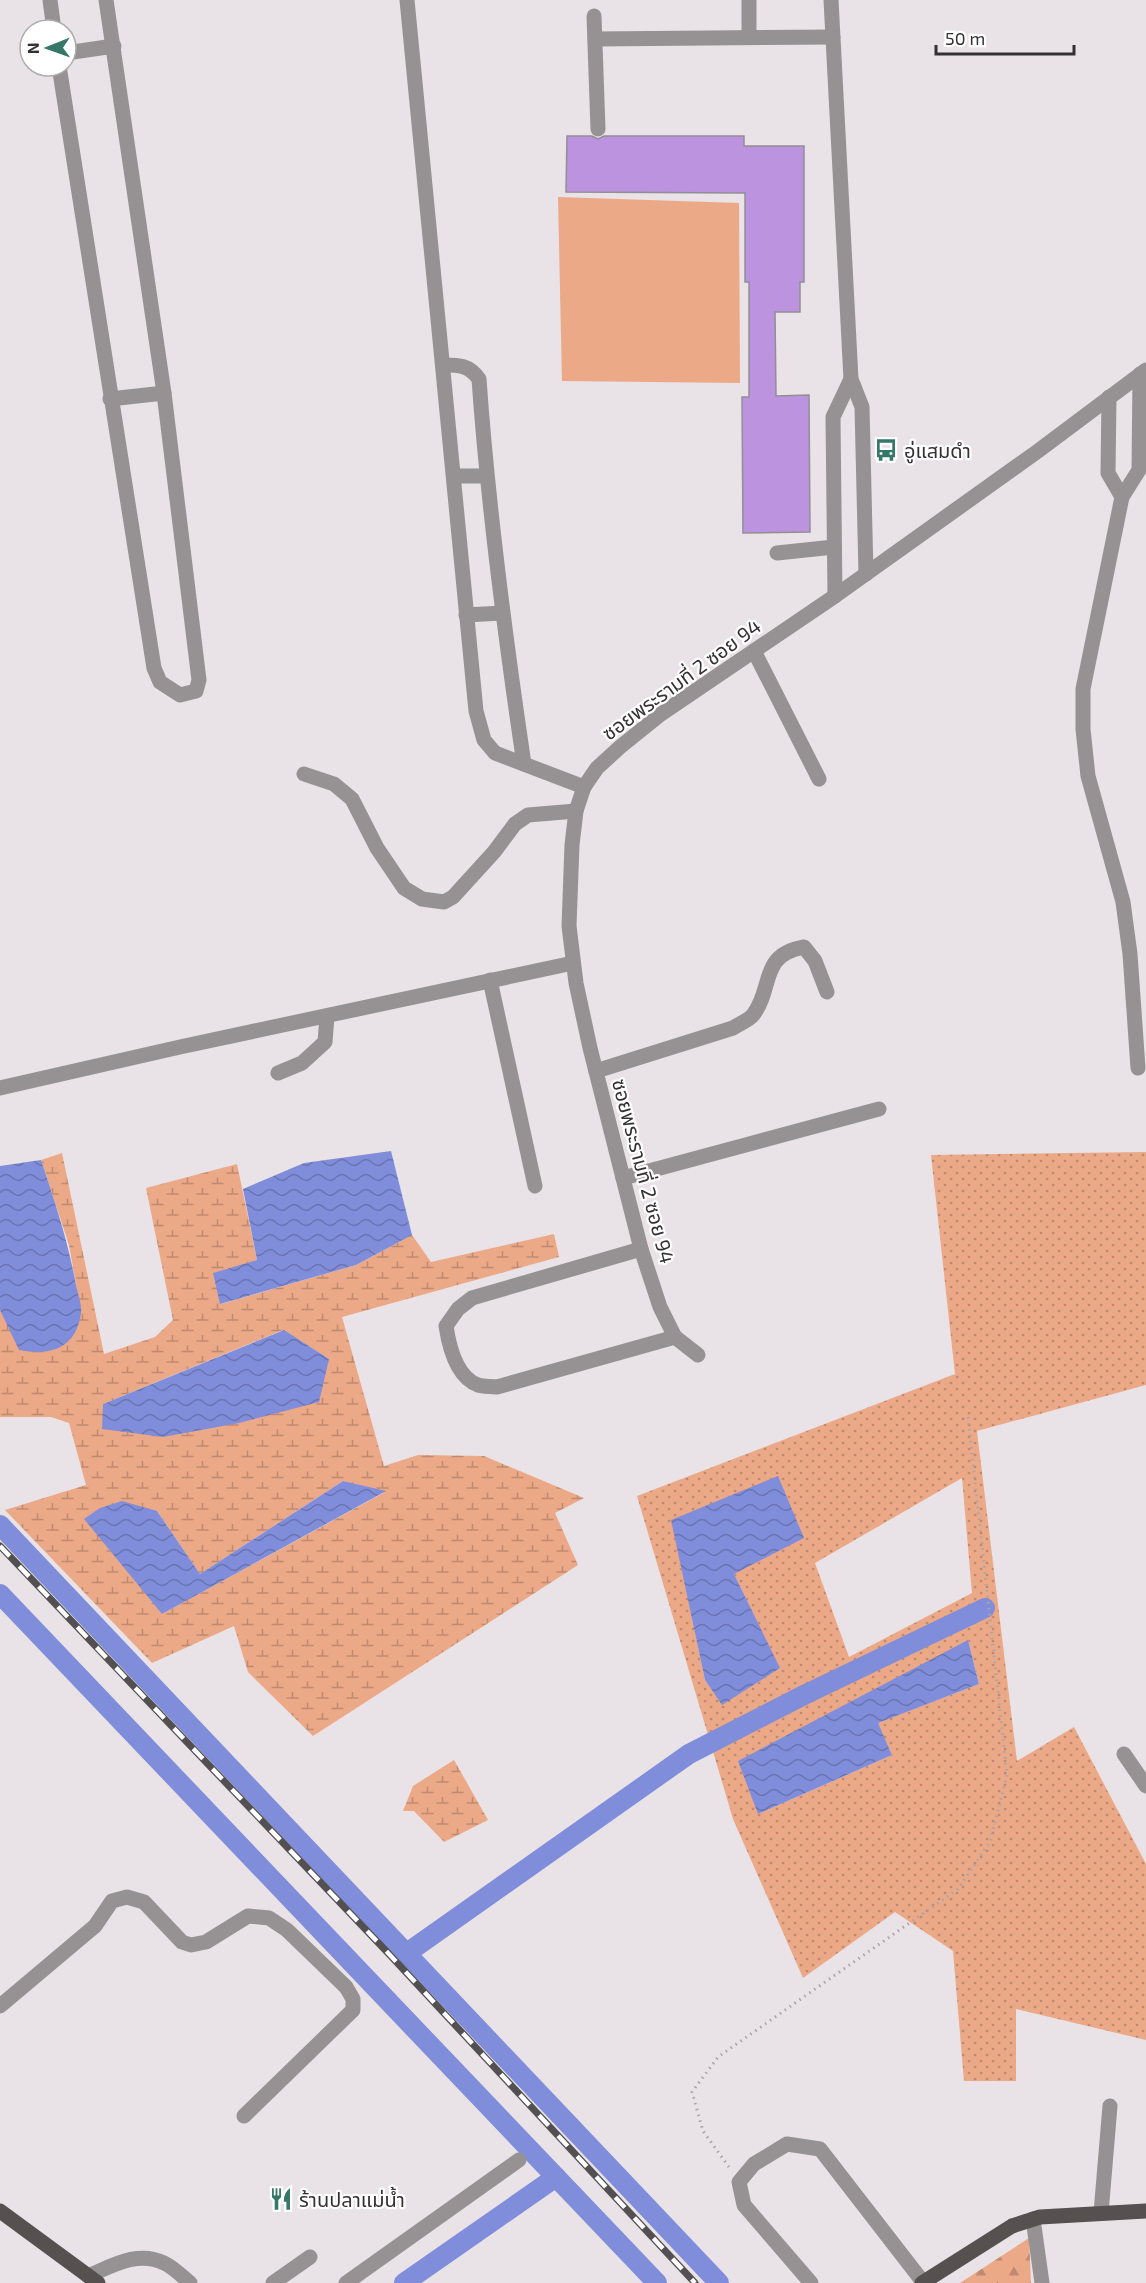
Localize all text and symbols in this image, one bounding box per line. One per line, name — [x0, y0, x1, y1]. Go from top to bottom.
north arrow — [18, 18, 78, 78]
scale bar — [936, 18, 1074, 56]
text: 50 m — [945, 27, 985, 49]
text: N — [23, 42, 42, 54]
bus stop icon: อู่แสมดำ — [873, 437, 899, 463]
place label: อู่แสมดำ — [904, 438, 971, 464]
street label: ซอยพระรามที่ 2 ซอย 94 — [596, 613, 765, 745]
street label: ซอยพระรามที่ 2 ซอย 94 — [608, 1076, 681, 1266]
restaurant icon: ร้านปลาแม่น้ำ — [268, 2186, 294, 2212]
place label: ร้านปลาแม่น้ำ — [299, 2186, 405, 2211]

